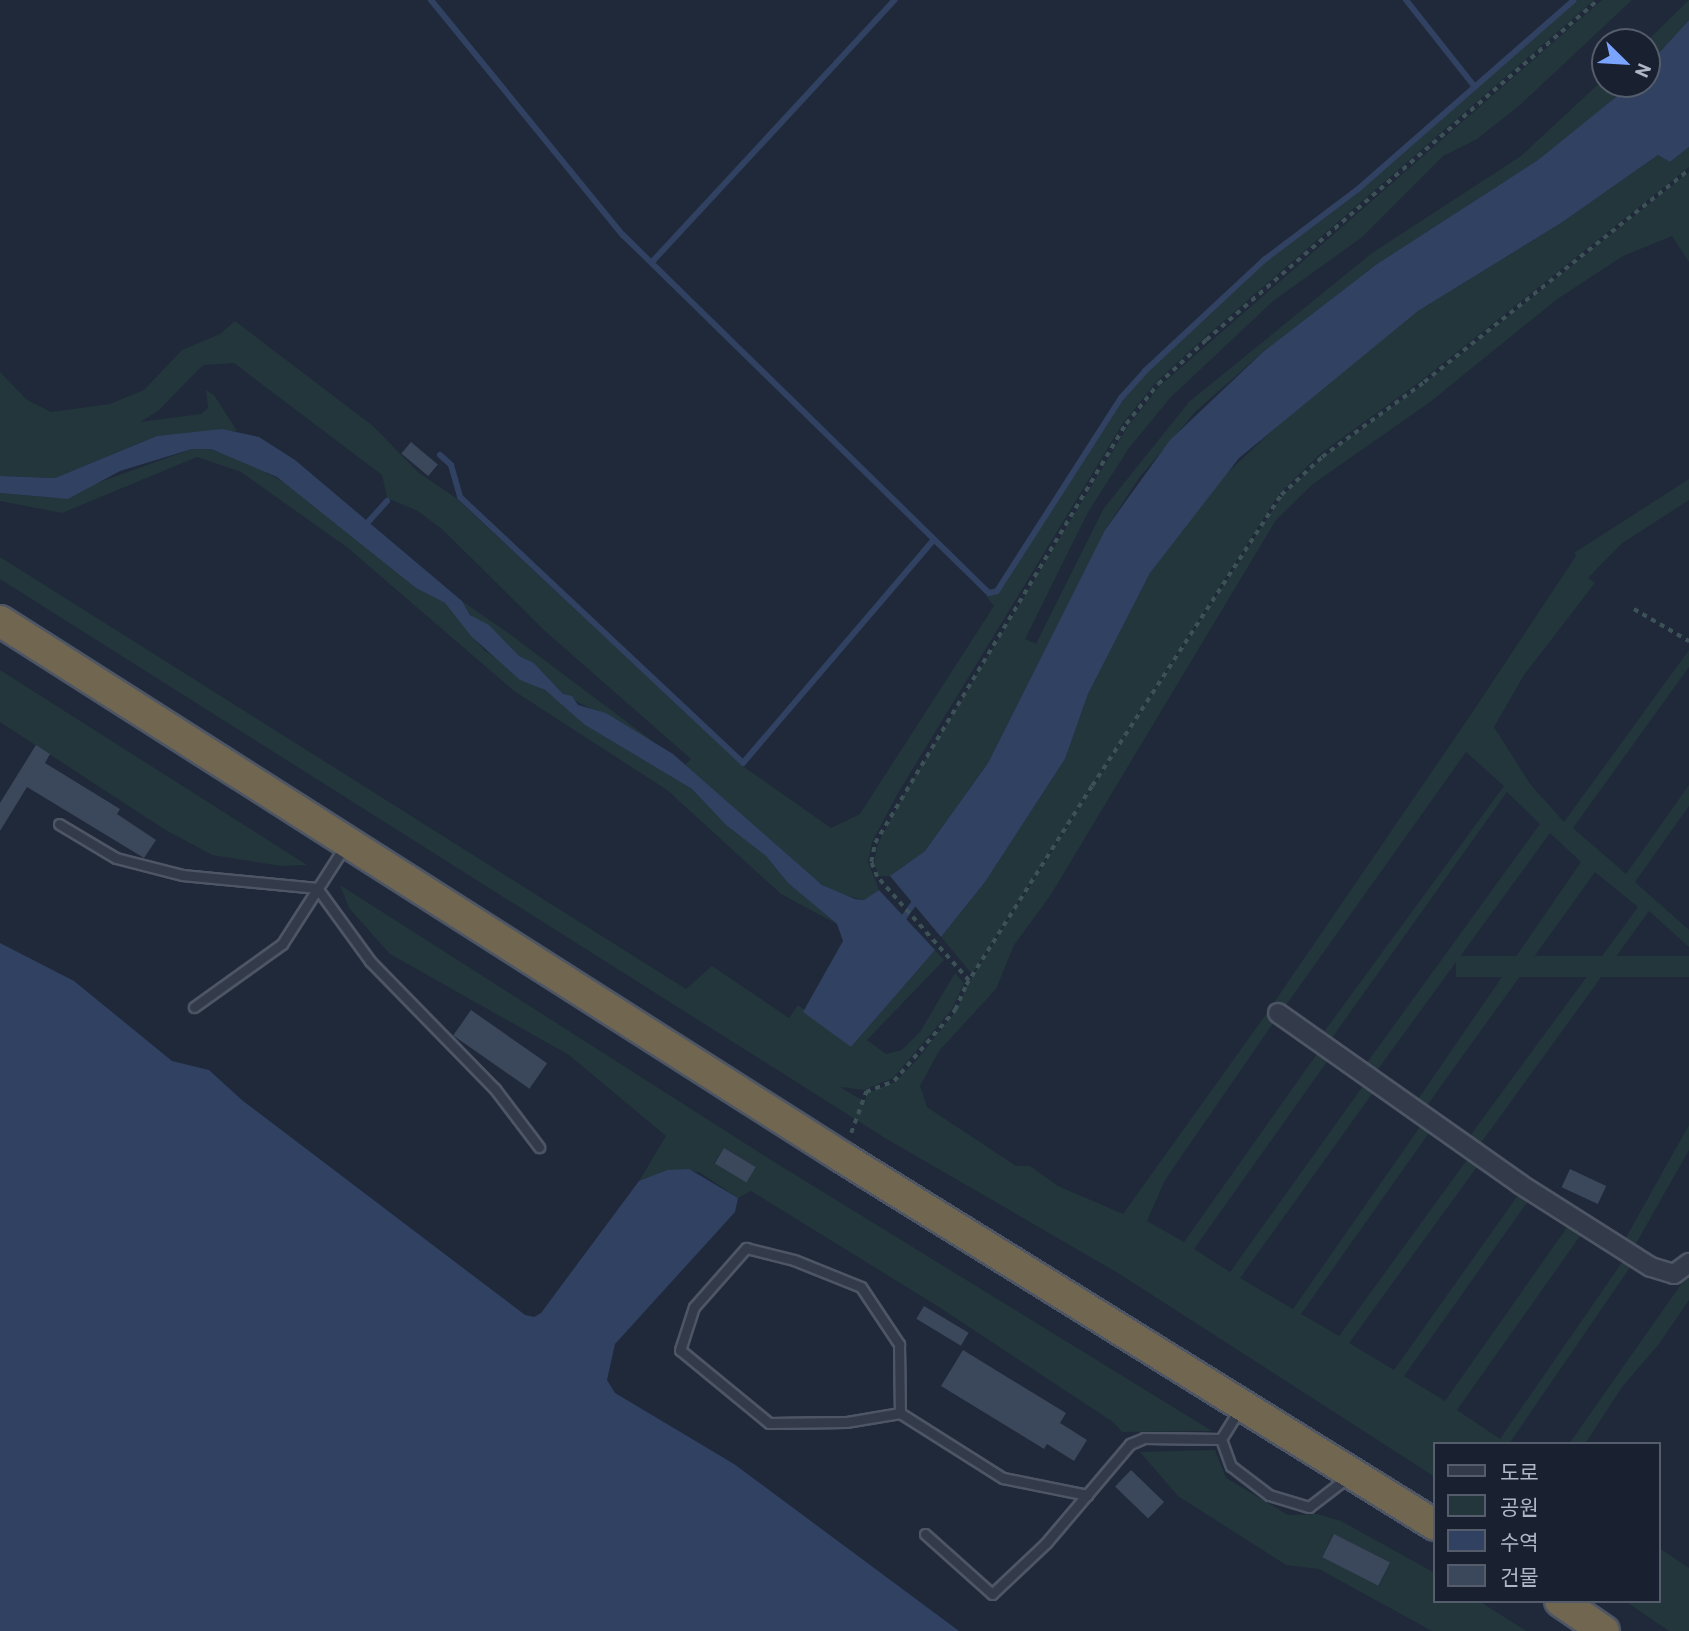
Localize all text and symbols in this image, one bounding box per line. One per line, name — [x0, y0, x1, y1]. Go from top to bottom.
north arrow — [1591, 28, 1661, 98]
text: N — [1631, 60, 1657, 81]
legend — [1434, 1442, 1661, 1603]
text: 도로 — [1500, 1459, 1539, 1484]
text: 공원 — [1500, 1494, 1539, 1519]
text: 수역 — [1500, 1529, 1539, 1554]
text: 건물 — [1500, 1564, 1539, 1589]

